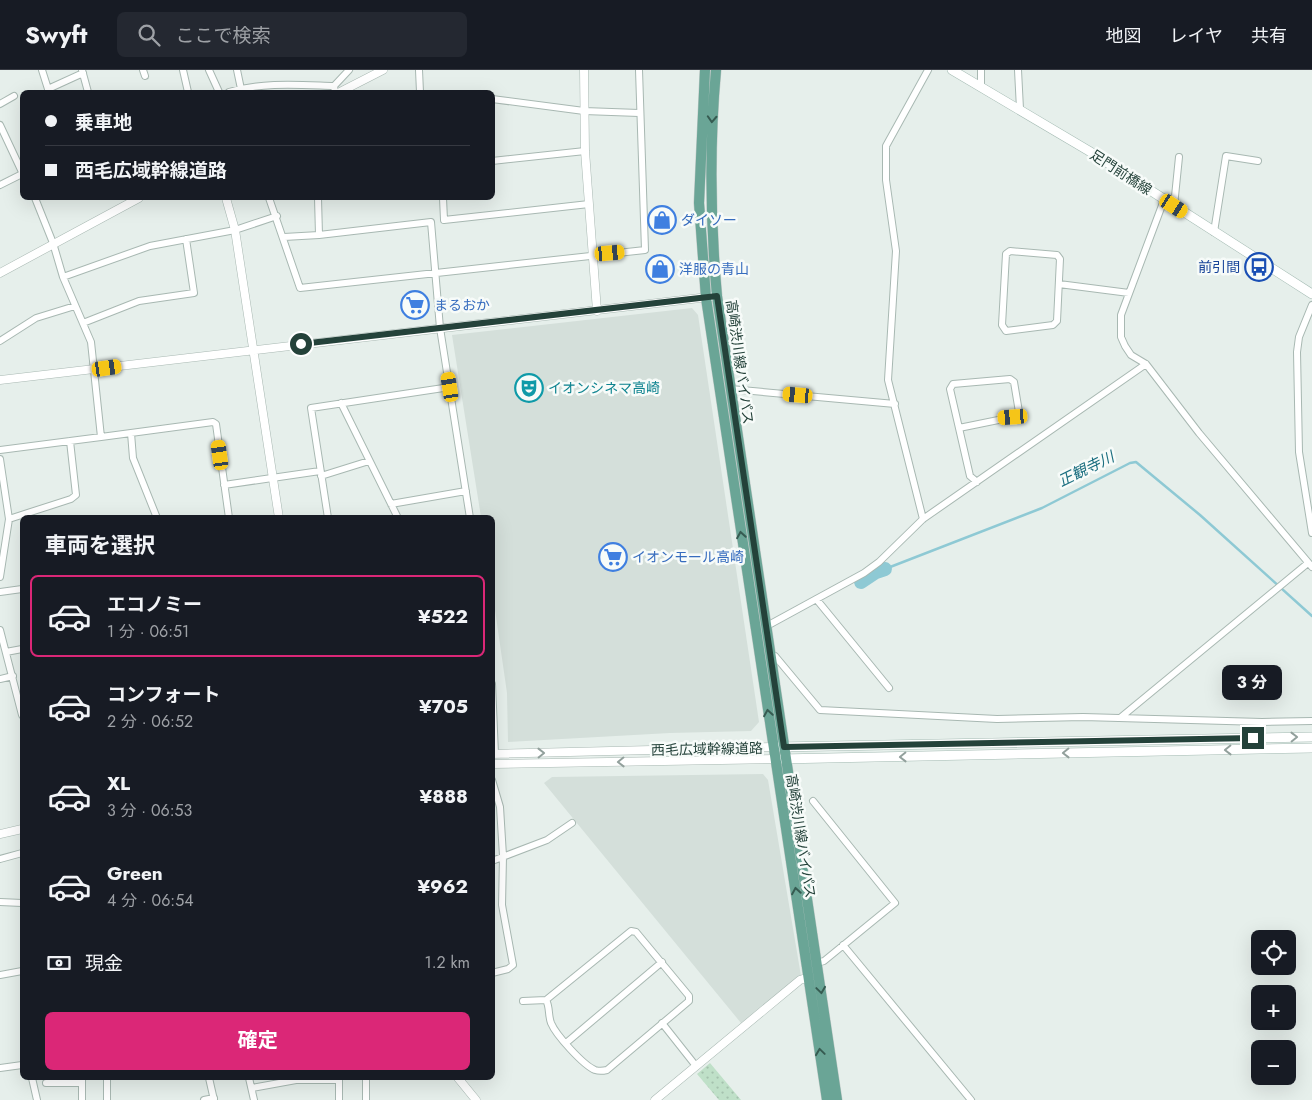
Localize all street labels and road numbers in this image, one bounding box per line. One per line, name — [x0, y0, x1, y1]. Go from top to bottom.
street label: 足門前橋線 — [1086, 145, 1156, 199]
street label: 高崎渋川線バイパス — [721, 298, 759, 426]
street label: 西毛広域幹線道路 — [651, 738, 763, 760]
street label: 高崎渋川線バイパス — [781, 772, 821, 900]

